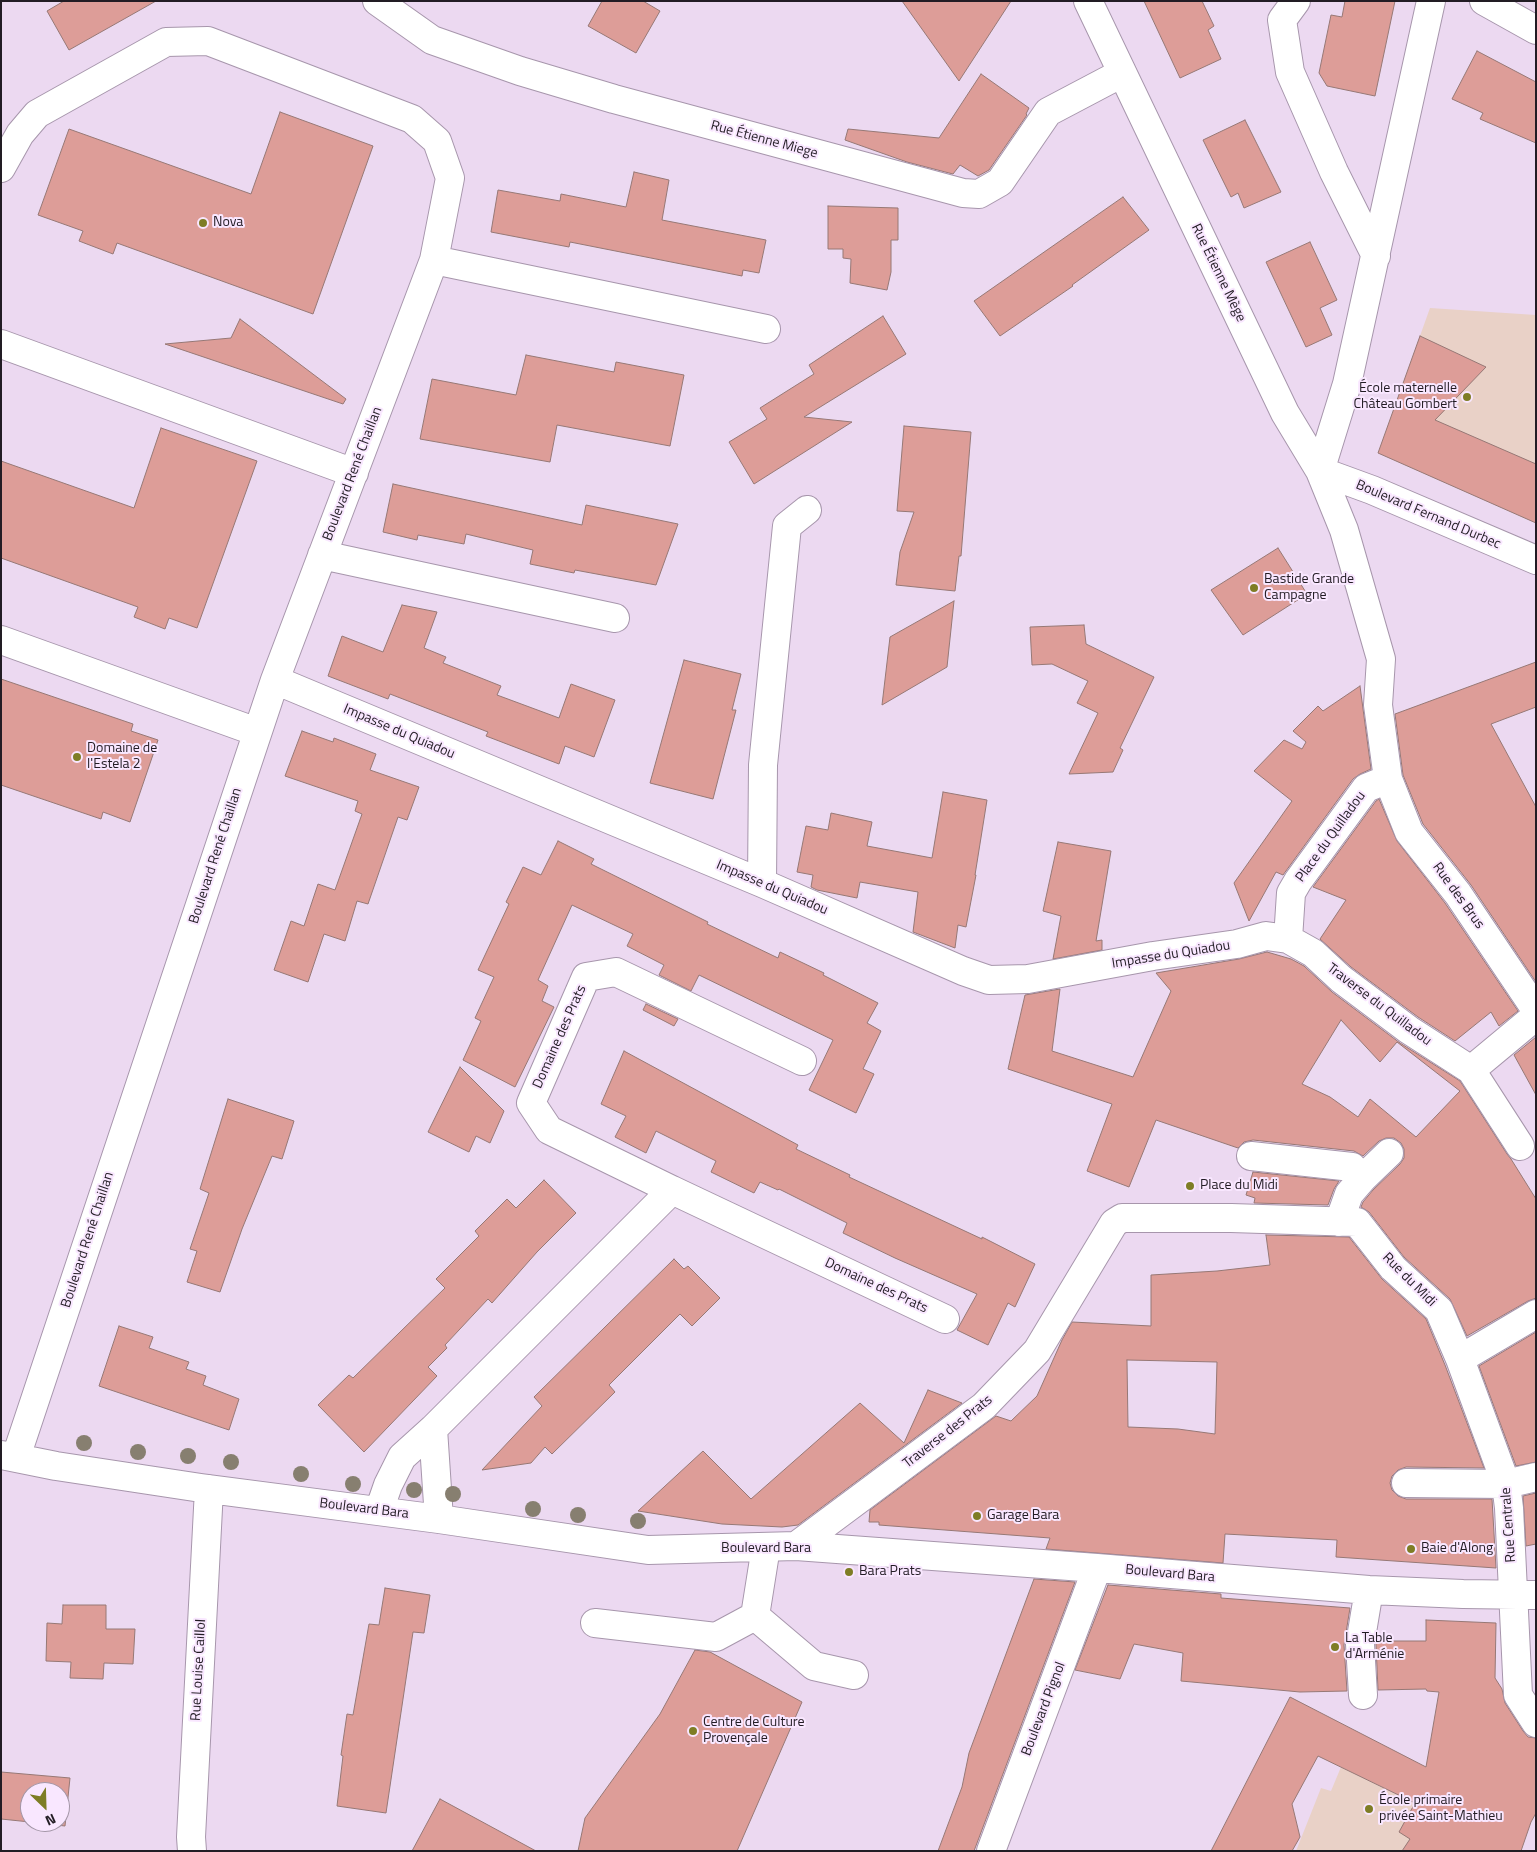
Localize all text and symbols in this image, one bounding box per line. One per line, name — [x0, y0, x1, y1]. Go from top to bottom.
street label: Rue Étienne Miege — [709, 118, 819, 162]
place label: Nova — [213, 215, 243, 231]
marker: Nova — [197, 217, 209, 229]
street label: Rue Étienne Mège — [1187, 221, 1249, 325]
place label: École maternelle Château Gombert — [1353, 381, 1457, 414]
marker: École maternelle Château Gombert — [1461, 391, 1473, 403]
street label: Boulevard René Chaillan — [320, 405, 386, 543]
street label: Boulevard Fernand Durbec — [1353, 477, 1503, 553]
place label: Bastide Grande Campagne — [1264, 572, 1354, 604]
marker: Bastide Grande Campagne — [1248, 582, 1260, 594]
street label: Impasse du Quiadou — [341, 701, 457, 763]
place label: Domaine de l'Estela 2 — [87, 741, 157, 774]
marker: Domaine de l'Estela 2 — [71, 751, 83, 763]
street label: Boulevard René Chaillan — [186, 786, 246, 926]
street label: Place du Quilladou — [1292, 788, 1370, 886]
street label: Impasse du Quiadou — [714, 857, 830, 919]
street label: Rue des Brus — [1428, 860, 1488, 932]
street label: Impasse du Quiadou — [1111, 937, 1231, 973]
street label: Traverse du Quilladou — [1323, 960, 1435, 1050]
street label: Domaine des Prats — [530, 983, 590, 1091]
street label: Boulevard René Chaillan — [58, 1170, 118, 1310]
place label: Place du Midi — [1200, 1178, 1278, 1194]
marker: Place du Midi — [1184, 1180, 1196, 1192]
street label: Rue du Midi — [1379, 1250, 1439, 1310]
street label: Domaine des Prats — [822, 1255, 930, 1317]
street label: Traverse des Prats — [900, 1392, 996, 1472]
street label: Rue Centrale — [1498, 1487, 1520, 1563]
street label: Boulevard Bara — [318, 1495, 410, 1523]
place label: Garage Bara — [987, 1508, 1059, 1524]
marker: Garage Bara — [971, 1510, 983, 1522]
street label: Boulevard Bara — [721, 1541, 811, 1557]
place label: Baie d'Along — [1421, 1541, 1493, 1557]
marker: Baie d'Along — [1405, 1543, 1417, 1555]
street label: Boulevard Bara — [1124, 1562, 1216, 1586]
place label: Bara Prats — [859, 1564, 921, 1580]
marker: Bara Prats — [843, 1566, 855, 1578]
street label: Rue Louise Caillol — [188, 1619, 210, 1721]
place label: La Table d'Arménie — [1345, 1631, 1404, 1664]
marker: La Table d'Arménie — [1329, 1641, 1341, 1653]
street label: Boulevard Pignol — [1018, 1660, 1070, 1758]
place label: Centre de Culture Provençale — [703, 1715, 805, 1748]
marker: Centre de Culture Provençale — [687, 1725, 699, 1737]
north arrow — [20, 1782, 70, 1832]
place label: École primaire privée Saint-Mathieu — [1379, 1793, 1503, 1825]
marker: École primaire privée Saint-Mathieu — [1363, 1803, 1375, 1815]
text: N — [42, 1809, 60, 1832]

